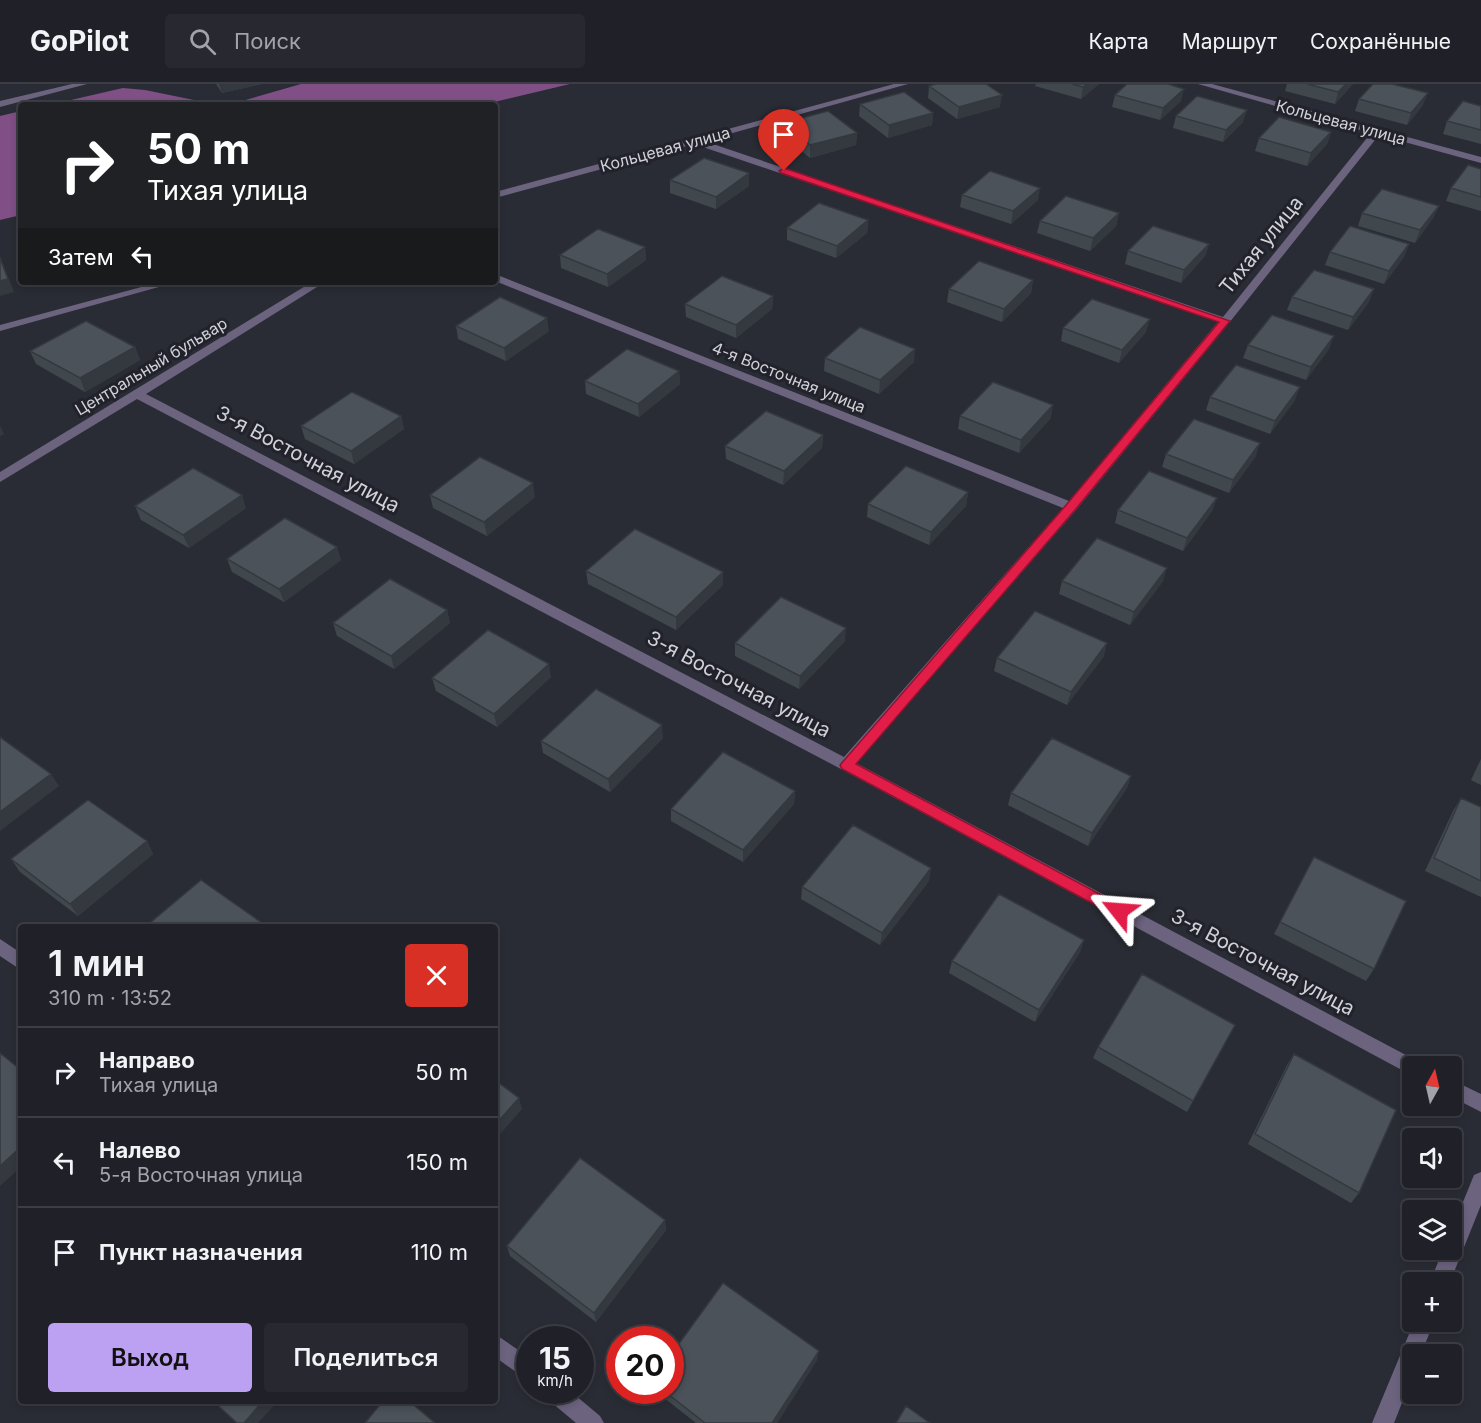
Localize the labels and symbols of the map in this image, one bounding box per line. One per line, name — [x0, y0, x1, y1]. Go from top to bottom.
street label: Кольцевая улица — [1274, 95, 1408, 149]
pin — [758, 109, 809, 171]
street label: Кольцевая улица — [598, 122, 732, 176]
street label: Тихая улица — [1214, 191, 1308, 299]
street label: Центральный бульвар — [71, 313, 231, 419]
street label: 4-я Восточная улица — [709, 337, 869, 417]
street label: 3-я Восточная улица — [212, 400, 404, 518]
street label: 3-я Восточная улица — [643, 625, 835, 743]
position arrow — [1087, 879, 1151, 943]
street label: 3-я Восточная улица — [1167, 903, 1359, 1021]
north arrow — [1402, 1056, 1462, 1116]
speed limit sign: 20 — [606, 1326, 684, 1404]

